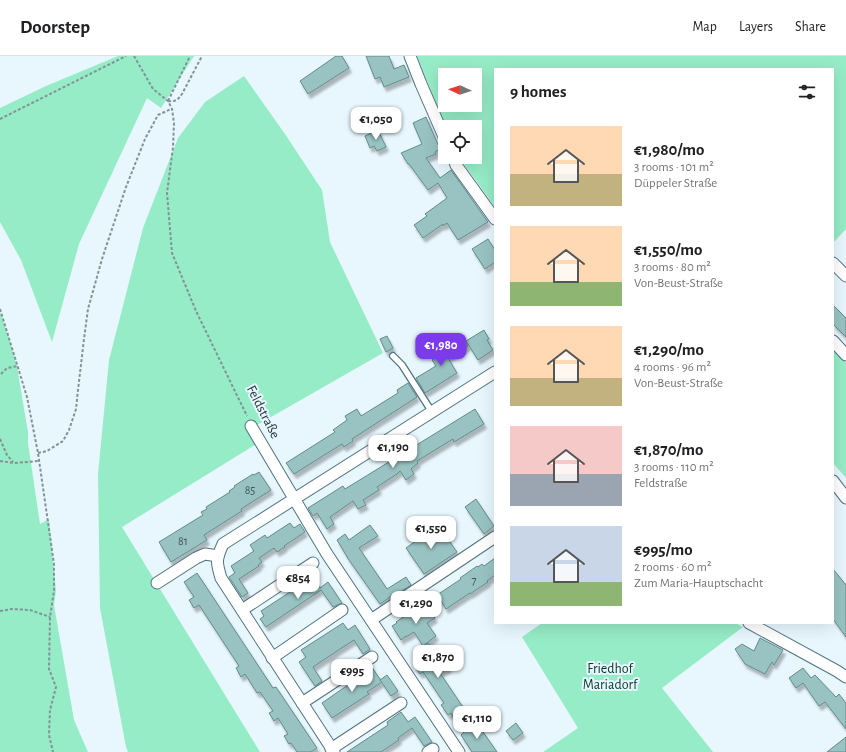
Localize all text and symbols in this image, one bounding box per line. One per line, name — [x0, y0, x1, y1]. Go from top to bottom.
text: Doorstep — [20, 18, 90, 37]
text: Map — [692, 20, 717, 34]
text: Layers — [739, 20, 773, 34]
text: Share — [795, 20, 826, 34]
north arrow — [438, 68, 482, 112]
map controls — [438, 68, 482, 164]
icon: filters — [796, 81, 818, 103]
text: 9 homes — [510, 83, 566, 100]
pin: €1,050 — [343, 107, 409, 141]
text: €1,050 — [360, 113, 392, 126]
button: locate — [438, 120, 482, 164]
text: €1,980/mo — [634, 141, 704, 158]
icon: home — [542, 142, 590, 190]
text: 3 rooms · 101 m² — [634, 161, 714, 174]
text: Düppeler Straße — [634, 177, 717, 190]
text: €1,550/mo — [634, 241, 702, 258]
icon: home — [542, 242, 590, 290]
text: 3 rooms · 80 m² — [634, 261, 711, 274]
text: Von-Beust-Straße — [634, 277, 723, 290]
pin: €1,980 — [408, 333, 474, 367]
text: €1,980 — [424, 339, 458, 352]
text: €1,290/mo — [634, 341, 704, 358]
icon: home — [542, 342, 590, 390]
text: 4 rooms · 96 m² — [634, 361, 711, 374]
text: Von-Beust-Straße — [634, 377, 723, 390]
street label: Feldstraße — [244, 383, 282, 441]
pin: €1,190 — [360, 435, 426, 469]
text: €1,190 — [377, 441, 409, 454]
text: €1,870/mo — [634, 441, 703, 458]
icon: home — [542, 442, 590, 490]
text: 3 rooms · 110 m² — [634, 461, 714, 474]
text: Feldstraße — [634, 477, 687, 490]
house number: 85 — [245, 484, 255, 496]
pin: €1,550 — [398, 516, 464, 550]
text: €1,550 — [415, 522, 447, 535]
house number: 81 — [178, 535, 188, 547]
text: €995/mo — [634, 541, 693, 558]
icon: home — [542, 542, 590, 590]
text: 2 rooms · 60 m² — [634, 561, 711, 574]
pin: €854 — [274, 566, 322, 600]
text: €854 — [286, 572, 310, 585]
house number: 7 — [471, 574, 477, 586]
text: Zum Maria-Hauptschacht — [634, 577, 763, 590]
pin: €1,290 — [383, 591, 449, 625]
text: €1,290 — [400, 597, 432, 610]
pin: €1,870 — [405, 645, 471, 679]
text: €1,870 — [422, 651, 454, 664]
pin: €995 — [328, 659, 376, 693]
park label: Friedhof Mariadorf — [583, 662, 638, 692]
text: €995 — [340, 665, 364, 678]
pin: €1,110 — [444, 706, 510, 740]
text: €1,110 — [462, 712, 492, 725]

